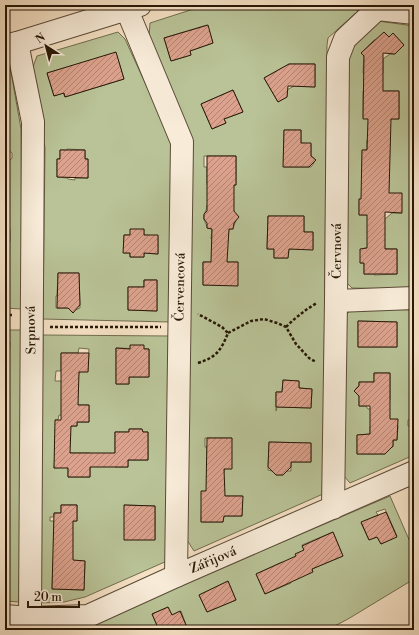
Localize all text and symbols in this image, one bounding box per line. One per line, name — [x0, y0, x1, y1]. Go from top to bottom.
north arrow — [26, 26, 66, 66]
text: N — [33, 30, 49, 47]
street label: Červnová — [328, 223, 345, 279]
street label: Červencová — [170, 252, 189, 322]
street label: Srpnová — [23, 305, 39, 355]
street label: Zářijová — [187, 543, 239, 577]
scale bar — [28, 583, 79, 609]
text: 20 m — [34, 590, 62, 605]

